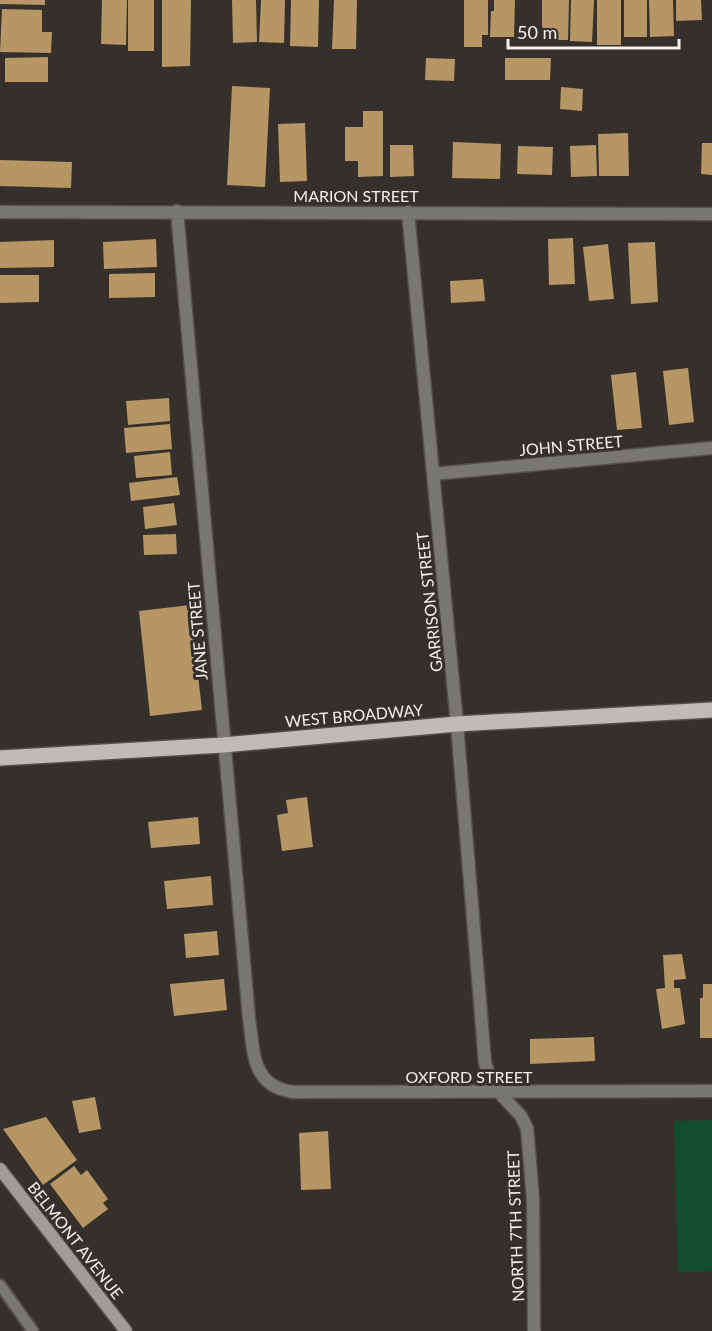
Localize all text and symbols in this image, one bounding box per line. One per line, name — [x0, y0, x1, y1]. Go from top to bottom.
scale bar — [508, 12, 679, 50]
text: 50 m — [517, 21, 557, 43]
street label: MARION STREET — [293, 186, 419, 205]
street label: JOHN STREET — [518, 431, 624, 459]
street label: GARRISON STREET — [412, 530, 446, 673]
street label: JANE STREET — [183, 580, 211, 681]
street label: WEST BROADWAY — [284, 699, 424, 731]
street label: OXFORD STREET — [406, 1067, 533, 1086]
street label: NORTH 7TH STREET — [503, 1149, 527, 1302]
street label: BELMONT AVENUE — [24, 1178, 128, 1302]

